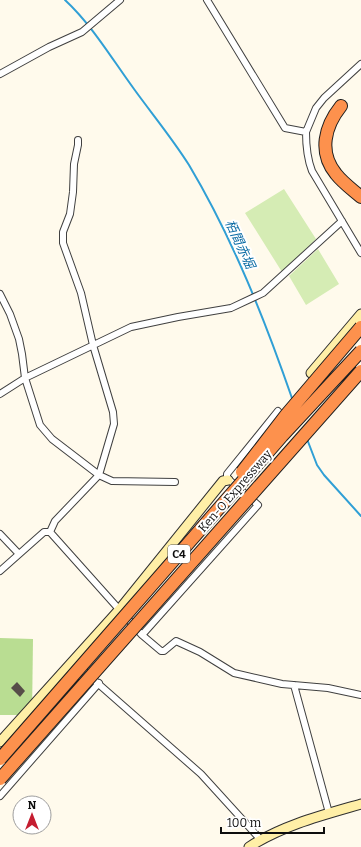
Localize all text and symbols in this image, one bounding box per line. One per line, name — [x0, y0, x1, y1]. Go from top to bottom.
water label: 栢間赤堀 — [222, 217, 259, 273]
street label: Ken-O Expressway — [195, 446, 275, 535]
road number: C4 — [168, 545, 190, 563]
north arrow — [12, 795, 52, 835]
text: N — [28, 799, 37, 812]
scale bar — [221, 809, 324, 835]
text: 100 m — [227, 816, 262, 830]

